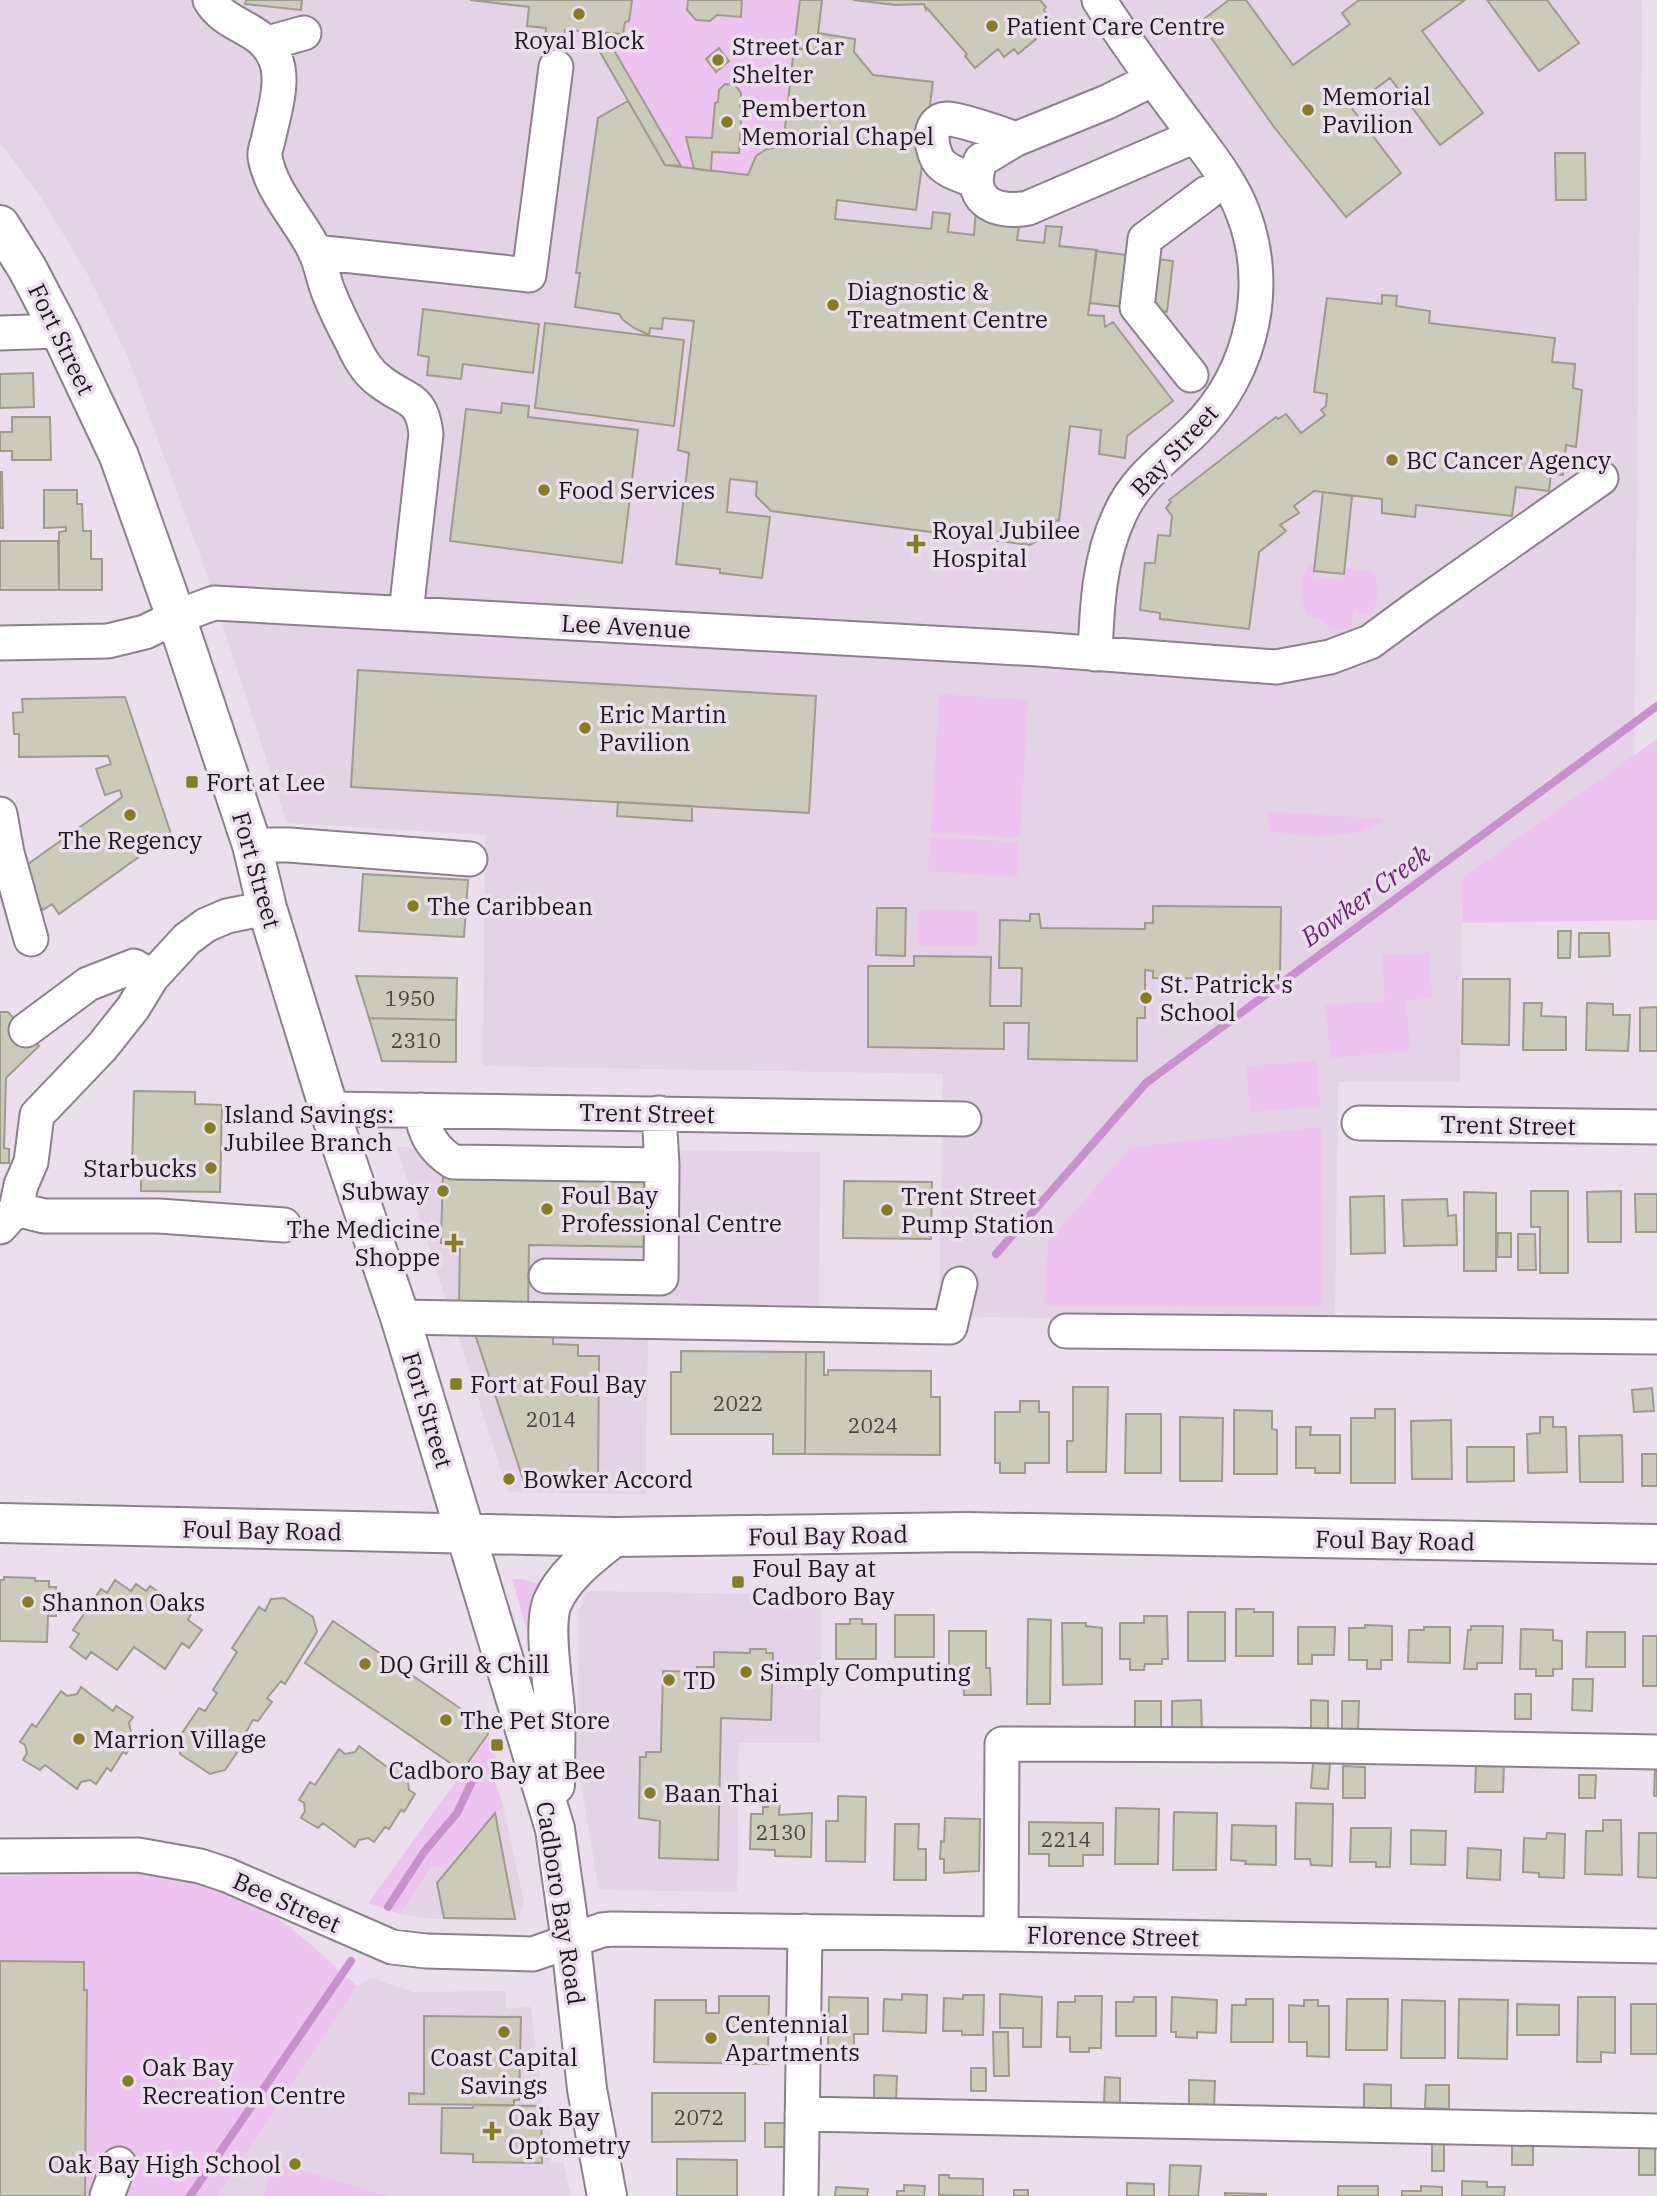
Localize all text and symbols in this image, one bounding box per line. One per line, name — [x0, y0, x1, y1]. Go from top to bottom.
marker: Royal Block — [571, 6, 587, 22]
place label: Patient Care Centre — [1006, 10, 1225, 42]
marker: Patient Care Centre — [984, 18, 1000, 34]
place label: Royal Block — [513, 24, 645, 56]
place label: Street Car Shelter — [732, 30, 844, 90]
marker: Street Car Shelter — [710, 52, 726, 68]
place label: Memorial Pavilion — [1322, 80, 1431, 140]
place label: Pemberton Memorial Chapel — [741, 92, 934, 152]
marker: Memorial Pavilion — [1300, 102, 1316, 118]
marker: Pemberton Memorial Chapel — [719, 114, 735, 130]
place label: Diagnostic & Treatment Centre — [847, 275, 1048, 335]
street label: Fort Street — [21, 278, 103, 400]
marker: Diagnostic & Treatment Centre — [825, 297, 841, 313]
street label: Bay Street — [1123, 397, 1225, 503]
place label: BC Cancer Agency — [1406, 444, 1611, 476]
marker: BC Cancer Agency — [1384, 452, 1400, 468]
place label: Food Services — [558, 474, 715, 506]
marker: Food Services — [536, 482, 552, 498]
place label: Royal Jubilee Hospital — [932, 514, 1080, 574]
marker: Royal Jubilee Hospital — [906, 534, 926, 554]
street label: Lee Avenue — [560, 607, 692, 645]
place label: Eric Martin Pavilion — [599, 698, 727, 758]
marker: Eric Martin Pavilion — [577, 720, 593, 736]
place label: Fort at Lee — [206, 766, 325, 798]
marker: Fort at Lee — [184, 774, 200, 790]
marker: The Regency — [122, 807, 138, 823]
street label: Fort Street — [225, 808, 289, 932]
place label: The Regency — [58, 824, 202, 856]
water label: Bowker Creek — [1293, 836, 1437, 954]
place label: The Caribbean — [427, 890, 593, 922]
marker: The Caribbean — [405, 898, 421, 914]
place label: St. Patrick's School — [1160, 968, 1293, 1028]
house number: 1950 — [385, 984, 435, 1012]
marker: St. Patrick's School — [1138, 990, 1154, 1006]
house number: 2310 — [391, 1026, 441, 1054]
street label: Trent Street — [579, 1096, 715, 1130]
place label: Island Savings: Jubilee Branch — [224, 1098, 394, 1158]
street label: Trent Street — [1440, 1108, 1576, 1142]
marker: Island Savings: Jubilee Branch — [202, 1120, 218, 1136]
place label: Starbucks — [83, 1152, 197, 1184]
marker: Starbucks — [203, 1160, 219, 1176]
place label: Subway — [342, 1175, 429, 1207]
place label: Foul Bay Professional Centre — [561, 1179, 782, 1239]
place label: Trent Street Pump Station — [901, 1180, 1054, 1240]
marker: Subway — [435, 1183, 451, 1199]
marker: Foul Bay Professional Centre — [539, 1201, 555, 1217]
marker: Trent Street Pump Station — [879, 1202, 895, 1218]
place label: The Medicine Shoppe — [287, 1213, 440, 1273]
marker: The Medicine Shoppe — [446, 1235, 462, 1251]
street label: Fort Street — [395, 1348, 461, 1472]
place label: Fort at Foul Bay — [470, 1368, 647, 1400]
marker: Fort at Foul Bay — [448, 1376, 464, 1392]
house number: 2022 — [713, 1389, 763, 1417]
house number: 2014 — [526, 1405, 576, 1433]
house number: 2024 — [848, 1411, 898, 1439]
place label: Bowker Accord — [523, 1463, 693, 1495]
marker: Bowker Accord — [501, 1471, 517, 1487]
street label: Foul Bay Road — [182, 1513, 342, 1547]
street label: Foul Bay Road — [748, 1518, 908, 1552]
street label: Foul Bay Road — [1315, 1523, 1475, 1557]
place label: Foul Bay at Cadboro Bay — [752, 1552, 895, 1612]
marker: Foul Bay at Cadboro Bay — [730, 1574, 746, 1590]
place label: Shannon Oaks — [42, 1586, 205, 1618]
marker: Shannon Oaks — [20, 1594, 36, 1610]
place label: DQ Grill & Chill — [379, 1648, 550, 1680]
marker: DQ Grill & Chill — [357, 1656, 373, 1672]
place label: Simply Computing — [760, 1656, 971, 1688]
place label: TD — [683, 1664, 716, 1696]
marker: Simply Computing — [738, 1664, 754, 1680]
marker: TD — [661, 1672, 677, 1688]
place label: The Pet Store — [460, 1704, 610, 1736]
marker: The Pet Store — [438, 1712, 454, 1728]
place label: Marrion Village — [93, 1723, 266, 1755]
marker: Marrion Village — [71, 1731, 87, 1747]
marker: Cadboro Bay at Bee — [489, 1737, 505, 1753]
place label: Cadboro Bay at Bee — [389, 1754, 605, 1786]
place label: Baan Thai — [664, 1777, 778, 1809]
marker: Baan Thai — [642, 1785, 658, 1801]
street label: Cadboro Bay Road — [529, 1799, 593, 2007]
house number: 2130 — [756, 1818, 806, 1846]
house number: 2214 — [1041, 1825, 1091, 1853]
street label: Bee Street — [228, 1864, 346, 1940]
street label: Florence Street — [1026, 1918, 1200, 1954]
place label: Centennial Apartments — [725, 2008, 860, 2068]
marker: Coast Capital Savings — [496, 2024, 512, 2040]
marker: Centennial Apartments — [703, 2030, 719, 2046]
place label: Coast Capital Savings — [430, 2041, 578, 2101]
place label: Oak Bay Recreation Centre — [142, 2051, 346, 2111]
marker: Oak Bay Recreation Centre — [120, 2073, 136, 2089]
place label: Oak Bay Optometry — [508, 2101, 630, 2161]
house number: 2072 — [674, 2103, 724, 2131]
marker: Oak Bay Optometry — [482, 2121, 502, 2141]
place label: Oak Bay High School — [48, 2148, 281, 2180]
marker: Oak Bay High School — [287, 2156, 303, 2172]

